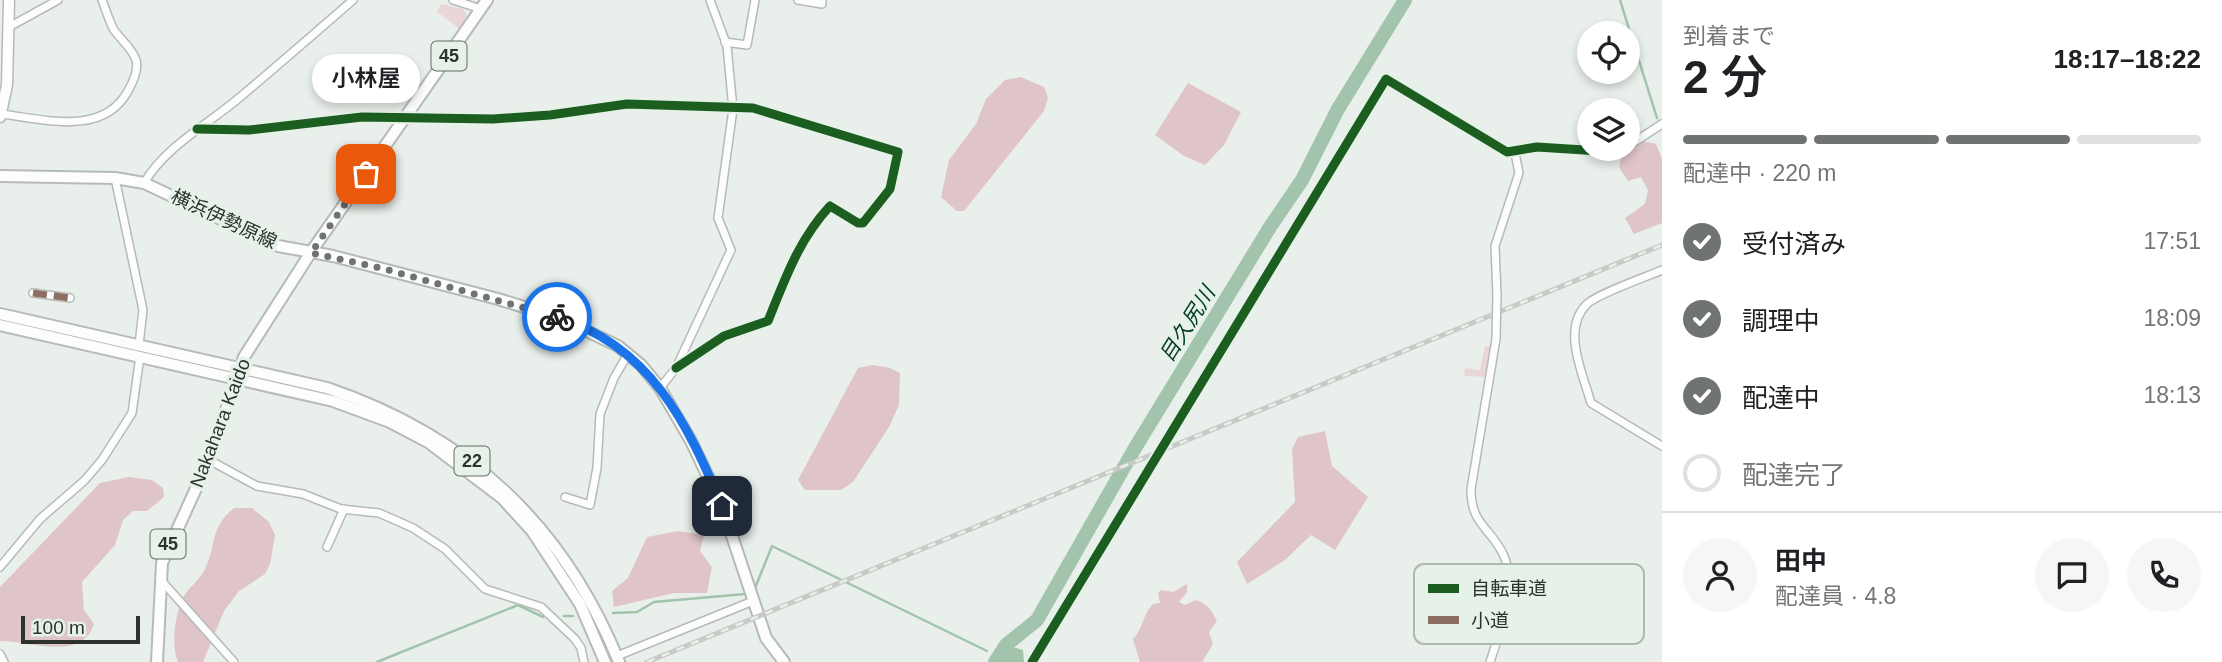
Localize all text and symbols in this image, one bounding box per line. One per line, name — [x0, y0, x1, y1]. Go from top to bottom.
map controls — [1577, 21, 1640, 161]
button: locate — [1577, 21, 1640, 84]
text: 到着まで — [1683, 23, 1775, 49]
road number: 45 — [432, 42, 466, 70]
text: 18:17–18:22 — [2054, 44, 2201, 74]
text: 2 分 — [1683, 51, 1767, 103]
callout: 小林屋 — [312, 55, 420, 104]
text: 小林屋 — [332, 65, 401, 91]
button: layers — [1577, 98, 1640, 161]
pin — [336, 144, 396, 204]
icon: bag — [347, 155, 385, 193]
text: 配達中 · 220 m — [1683, 160, 1836, 186]
street label: 横浜伊勢原線 — [168, 185, 280, 253]
icon: check — [1683, 223, 1721, 261]
text: 17:51 — [2143, 228, 2201, 254]
text: 受付済み — [1742, 229, 1846, 259]
water label: 目久尻川 — [1155, 281, 1220, 366]
courier — [522, 282, 592, 352]
icon: bike — [538, 298, 576, 336]
icon: check — [1683, 300, 1721, 338]
text: 18:09 — [2143, 305, 2201, 331]
text: 調理中 — [1742, 306, 1820, 336]
street label: Nakahara Kaido — [186, 356, 254, 490]
icon: check — [1683, 377, 1721, 415]
text: 18:13 — [2143, 382, 2201, 408]
text: 配達中 — [1742, 383, 1820, 413]
road number: 22 — [454, 447, 490, 476]
text: 配達完了 — [1742, 460, 1846, 490]
pin — [692, 476, 752, 536]
icon: home — [703, 487, 741, 525]
road number: 45 — [150, 530, 186, 558]
button: person — [1683, 538, 1757, 612]
button: chat — [2035, 538, 2109, 612]
button: phone — [2127, 538, 2201, 612]
text: 田中 — [1775, 546, 1827, 576]
legend — [1414, 564, 1644, 644]
text: 自転車道 — [1471, 578, 1547, 599]
text: 配達員 · 4.8 — [1775, 583, 1896, 609]
text: 小道 — [1471, 610, 1509, 631]
scale bar — [21, 613, 140, 645]
text: 100 m — [32, 617, 85, 638]

